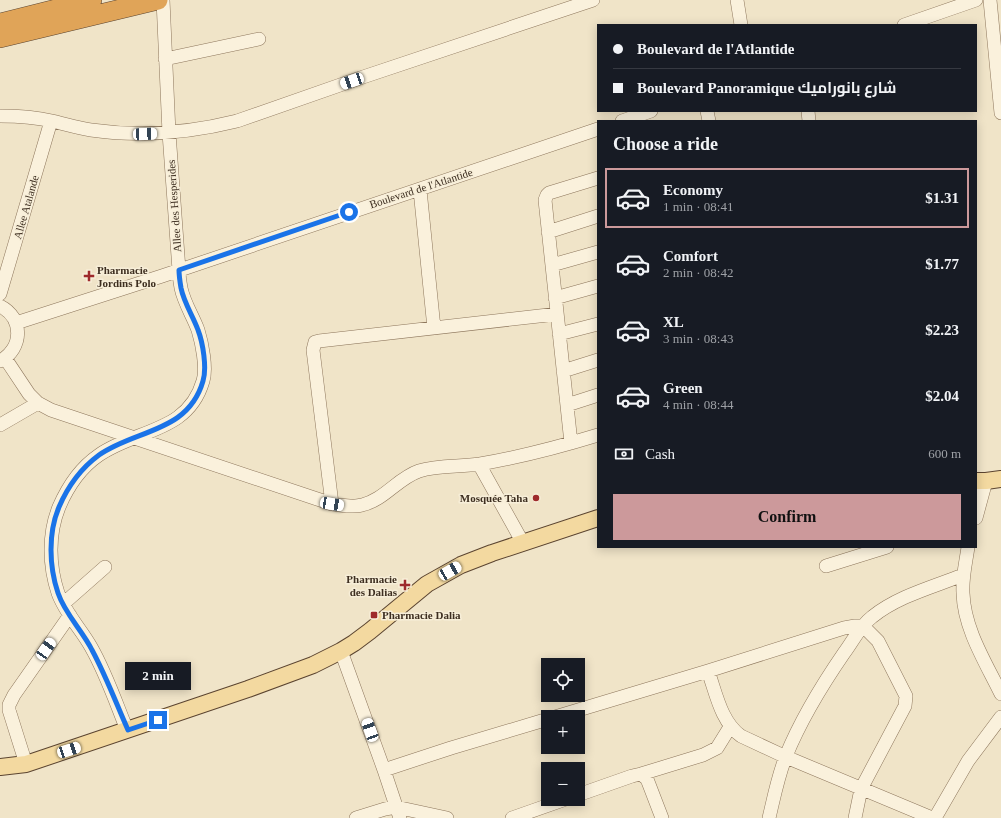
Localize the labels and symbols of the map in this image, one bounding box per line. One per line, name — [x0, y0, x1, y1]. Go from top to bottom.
car — [339, 71, 365, 91]
car — [133, 128, 157, 140]
street label: Allee des Hesperides — [165, 159, 183, 253]
street label: Boulevard de l'Atlantide — [368, 166, 474, 210]
street label: Allee Atalande — [11, 174, 41, 240]
route start — [340, 203, 358, 221]
place label: Pharmacie Jordins Polo — [97, 264, 156, 289]
marker: Pharmacie Jordins Polo — [84, 271, 94, 281]
place label: Mosquée Taha — [460, 492, 528, 504]
marker: Mosquée Taha — [531, 493, 541, 503]
car — [319, 496, 345, 512]
car — [437, 560, 463, 582]
place label: Pharmacie des Dalias — [346, 573, 398, 598]
marker: Pharmacie des Dalias — [400, 580, 410, 590]
place label: Pharmacie Dalia — [382, 609, 461, 621]
marker: Pharmacie Dalia — [369, 610, 379, 620]
car — [34, 636, 58, 662]
callout: 2 min — [125, 662, 191, 690]
route end — [149, 711, 167, 729]
car — [360, 717, 380, 743]
car — [56, 741, 82, 759]

